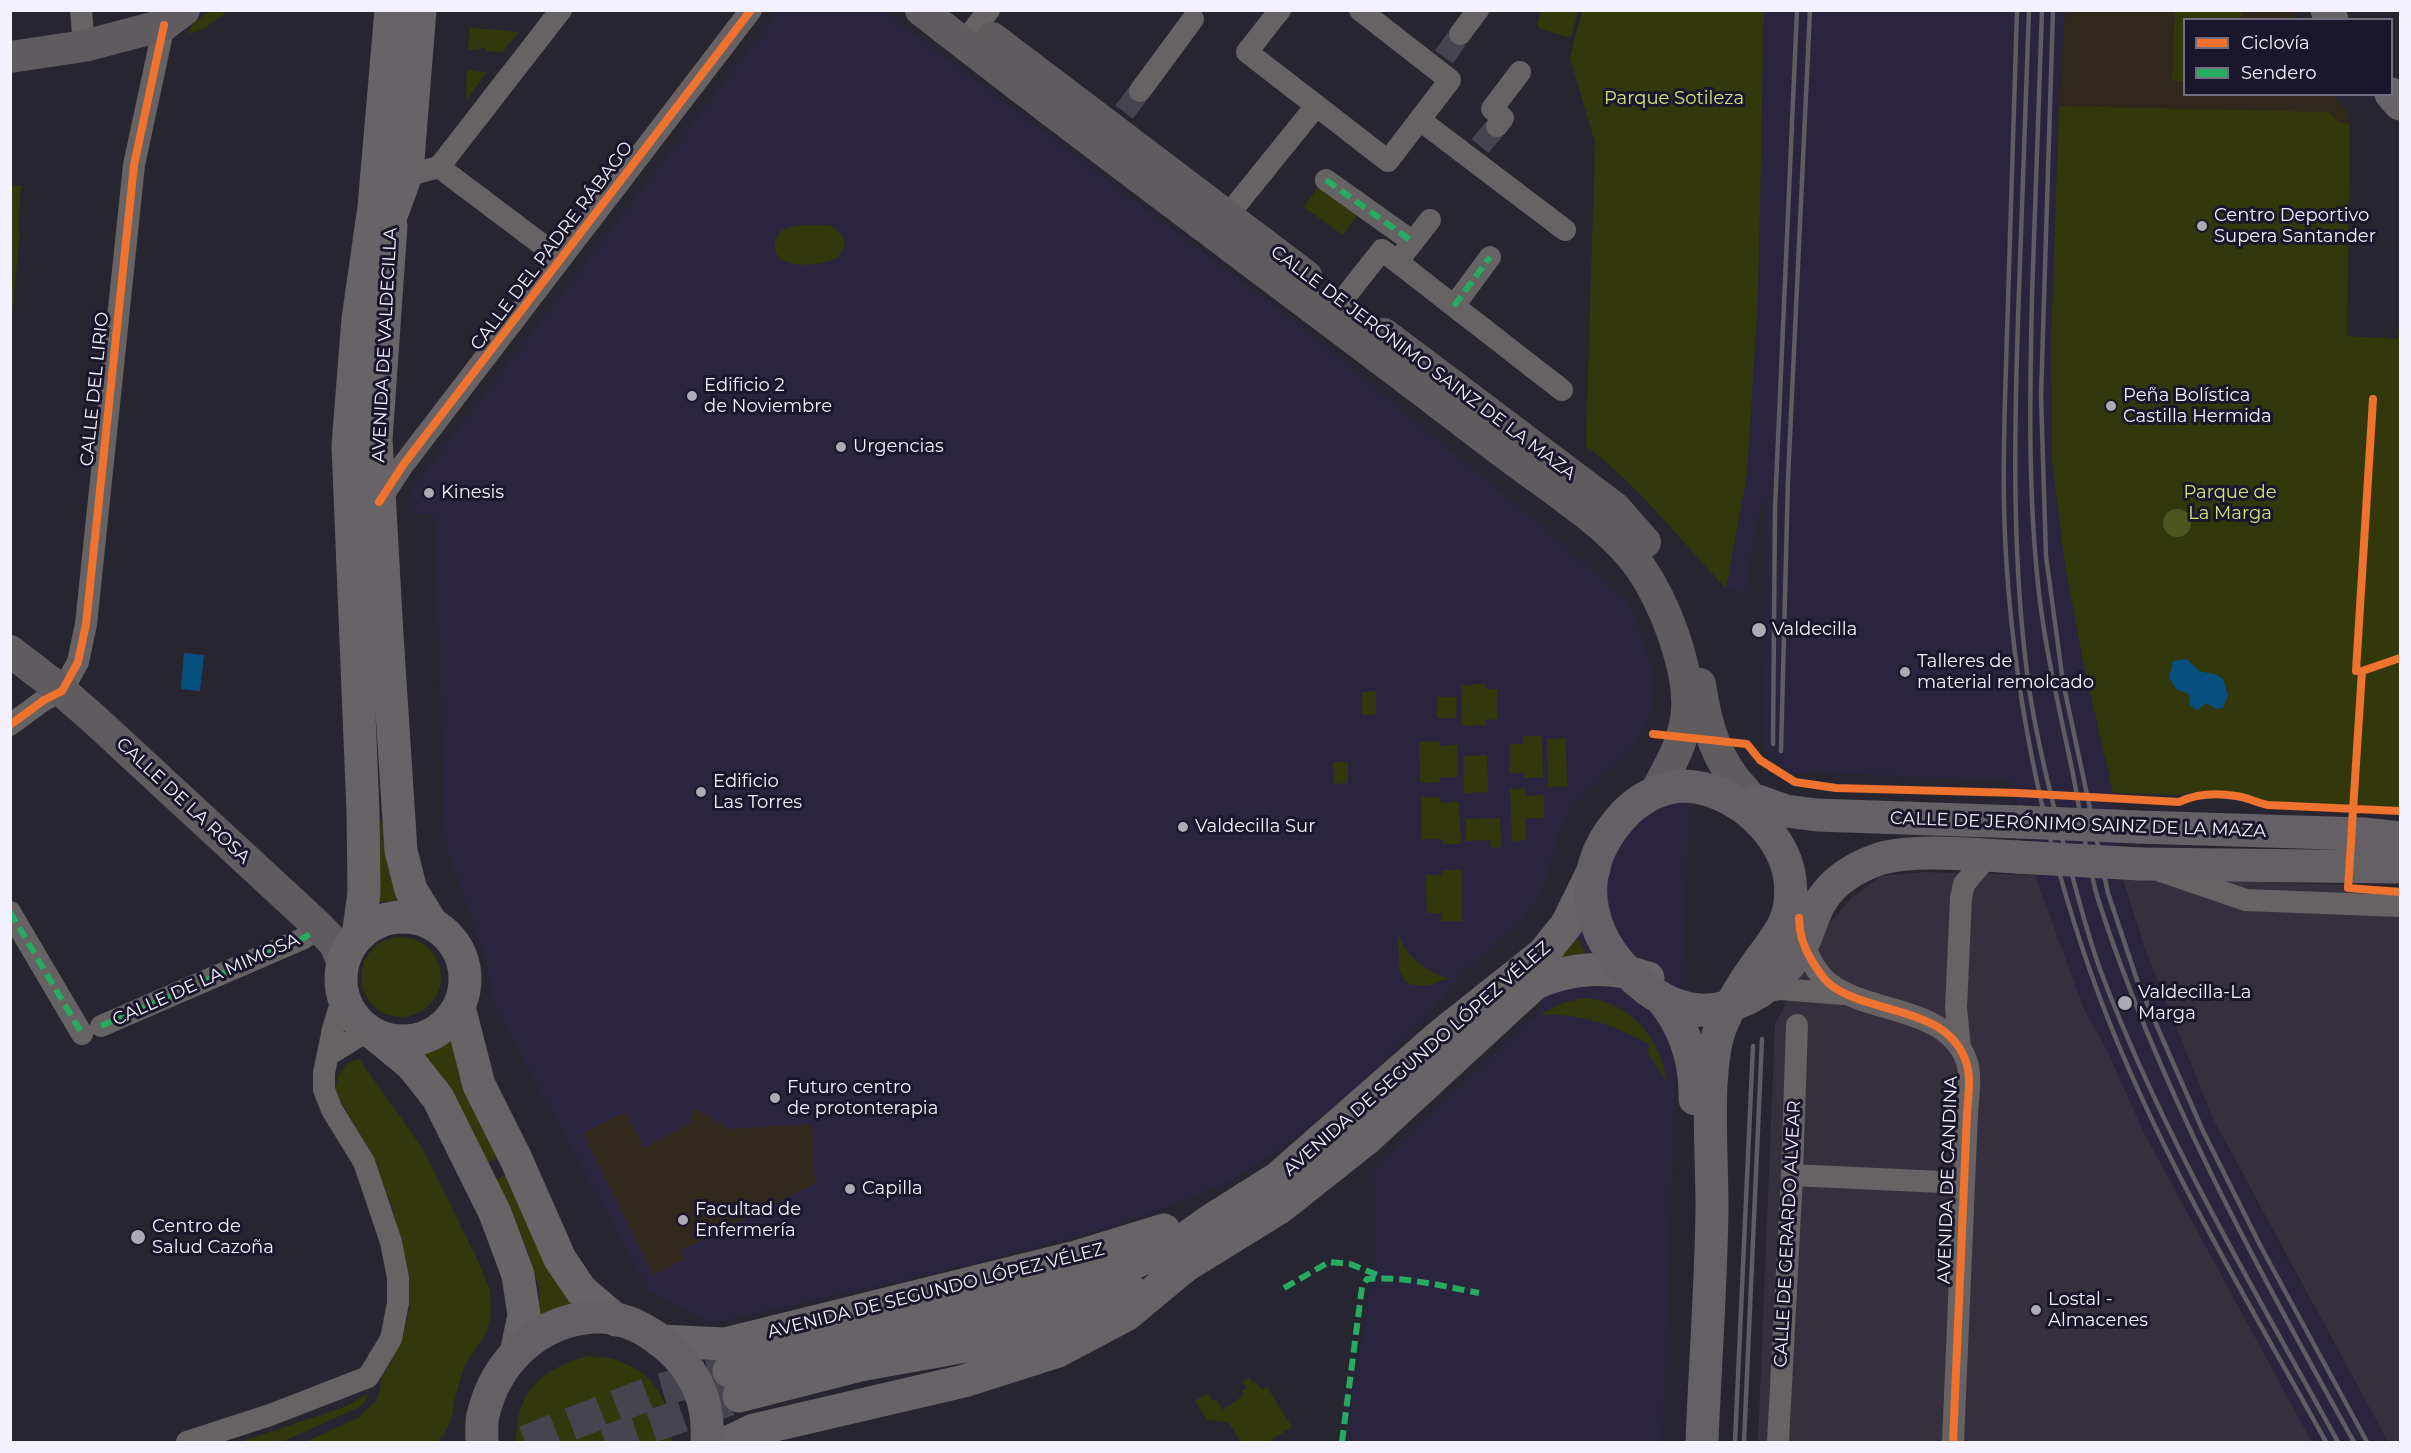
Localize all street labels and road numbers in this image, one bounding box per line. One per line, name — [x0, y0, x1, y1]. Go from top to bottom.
street label: CALLE DEL PADRE RÁBAGO — [466, 137, 638, 355]
street label: AVENIDA DE VALDECILLA — [368, 227, 402, 463]
street label: CALLE DE JERÓNIMO SAINZ DE LA MAZA — [1266, 241, 1580, 485]
street label: CALLE DEL LIRIO — [76, 311, 114, 467]
street label: CALLE DE LA ROSA — [112, 733, 254, 869]
street label: CALLE DE JERÓNIMO SAINZ DE LA MAZA — [1890, 808, 2266, 842]
street label: CALLE DE LA MIMOSA — [109, 929, 303, 1031]
street label: AVENIDA DE SEGUNDO LÓPEZ VÉLEZ — [1279, 937, 1555, 1181]
street label: AVENIDA DE CANDINA — [1934, 1075, 1962, 1285]
street label: CALLE DE GERARDO ALVEAR — [1770, 1100, 1806, 1368]
street label: AVENIDA DE SEGUNDO LÓPEZ VÉLEZ — [765, 1239, 1107, 1343]

